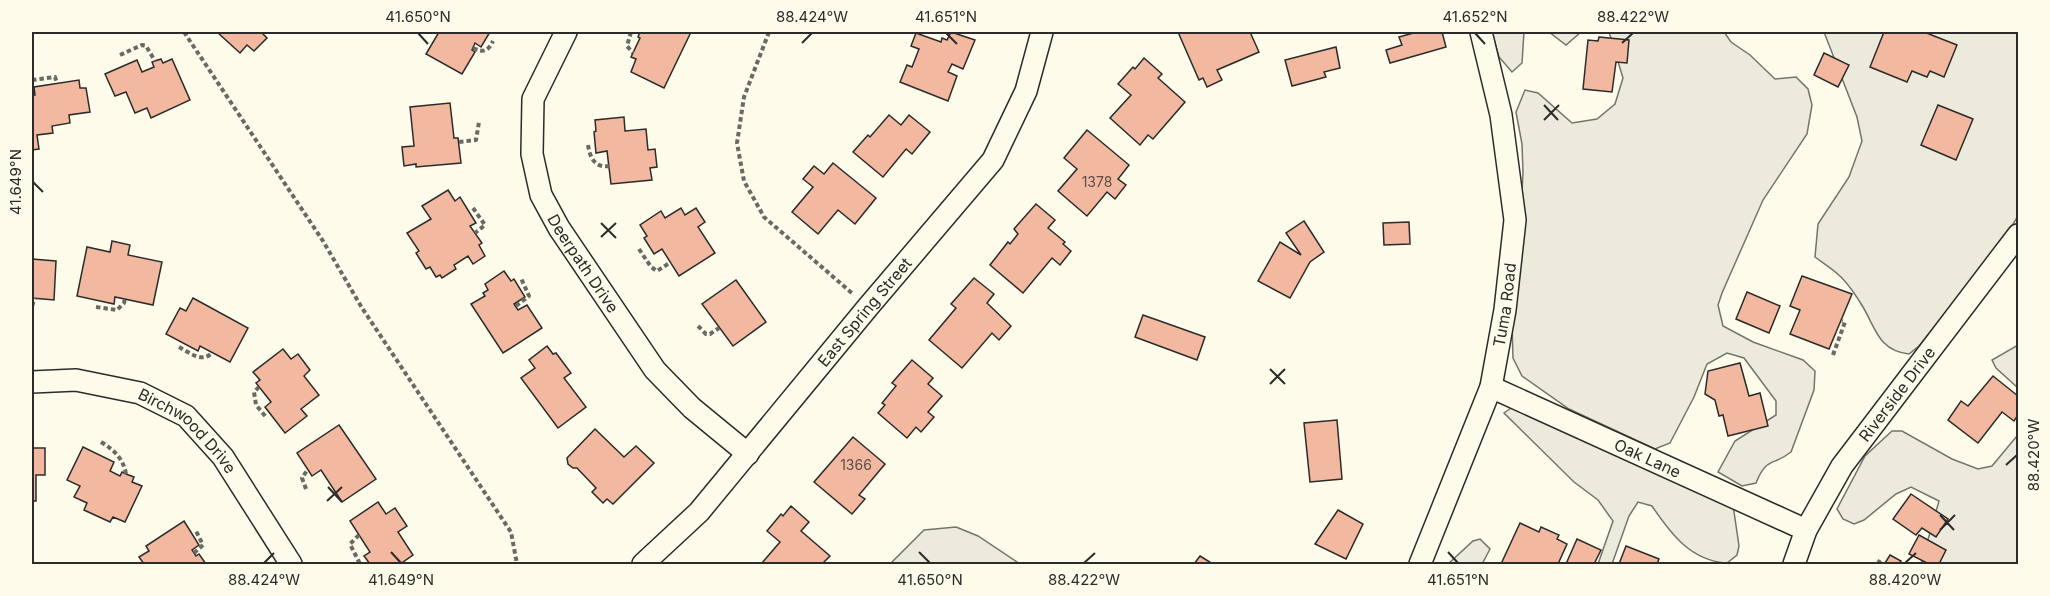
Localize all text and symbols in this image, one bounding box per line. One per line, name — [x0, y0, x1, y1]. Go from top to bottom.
text: 41.650°N — [385, 7, 451, 26]
text: 88.424°W — [776, 7, 848, 26]
text: 41.651°N — [915, 7, 977, 26]
text: 41.652°N — [1442, 7, 1508, 26]
text: 88.422°W — [1597, 7, 1669, 26]
text: 41.649°N — [6, 149, 25, 215]
house number: 1378 — [1082, 173, 1112, 190]
street label: Deerpath Drive — [543, 211, 623, 316]
street label: East Spring Street — [813, 253, 916, 371]
street label: Tuma Road — [1488, 262, 1520, 349]
street label: Riverside Drive — [1854, 343, 1939, 445]
street label: Birchwood Drive — [135, 384, 241, 477]
text: 88.420°W — [2024, 419, 2043, 491]
street label: Oak Lane — [1611, 434, 1684, 482]
house number: 1366 — [840, 456, 872, 473]
text: 88.424°W — [228, 570, 300, 589]
text: 41.649°N — [368, 570, 434, 589]
text: 41.650°N — [897, 570, 963, 589]
text: 88.422°W — [1048, 570, 1120, 589]
text: 41.651°N — [1427, 570, 1489, 589]
text: 88.420°W — [1869, 570, 1941, 589]

